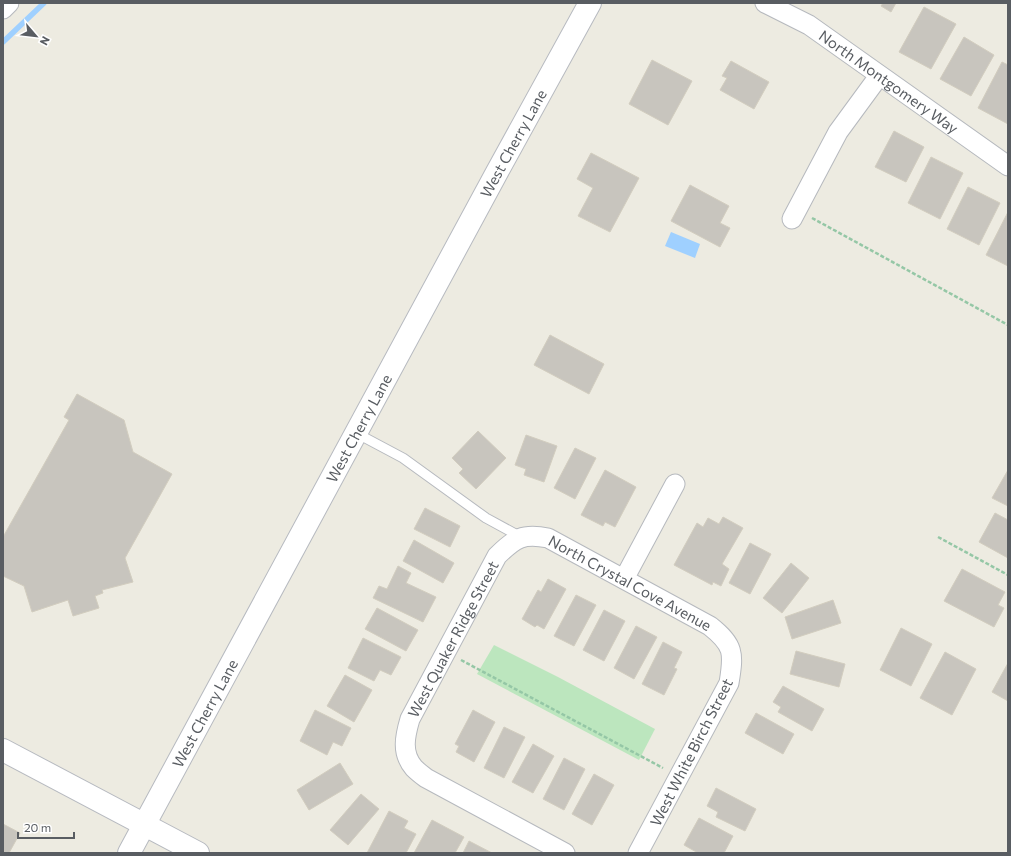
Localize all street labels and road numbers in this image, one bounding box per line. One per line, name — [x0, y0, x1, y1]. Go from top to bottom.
street label: North Montgomery Way — [816, 26, 962, 137]
street label: West Cherry Lane — [476, 86, 550, 200]
street label: West Cherry Lane — [322, 371, 395, 485]
street label: North Crystal Cove Avenue — [546, 531, 715, 634]
street label: West Quaker Ridge Street — [404, 557, 502, 720]
street label: West Cherry Lane — [168, 656, 241, 770]
street label: West White Birch Street — [646, 675, 736, 829]

